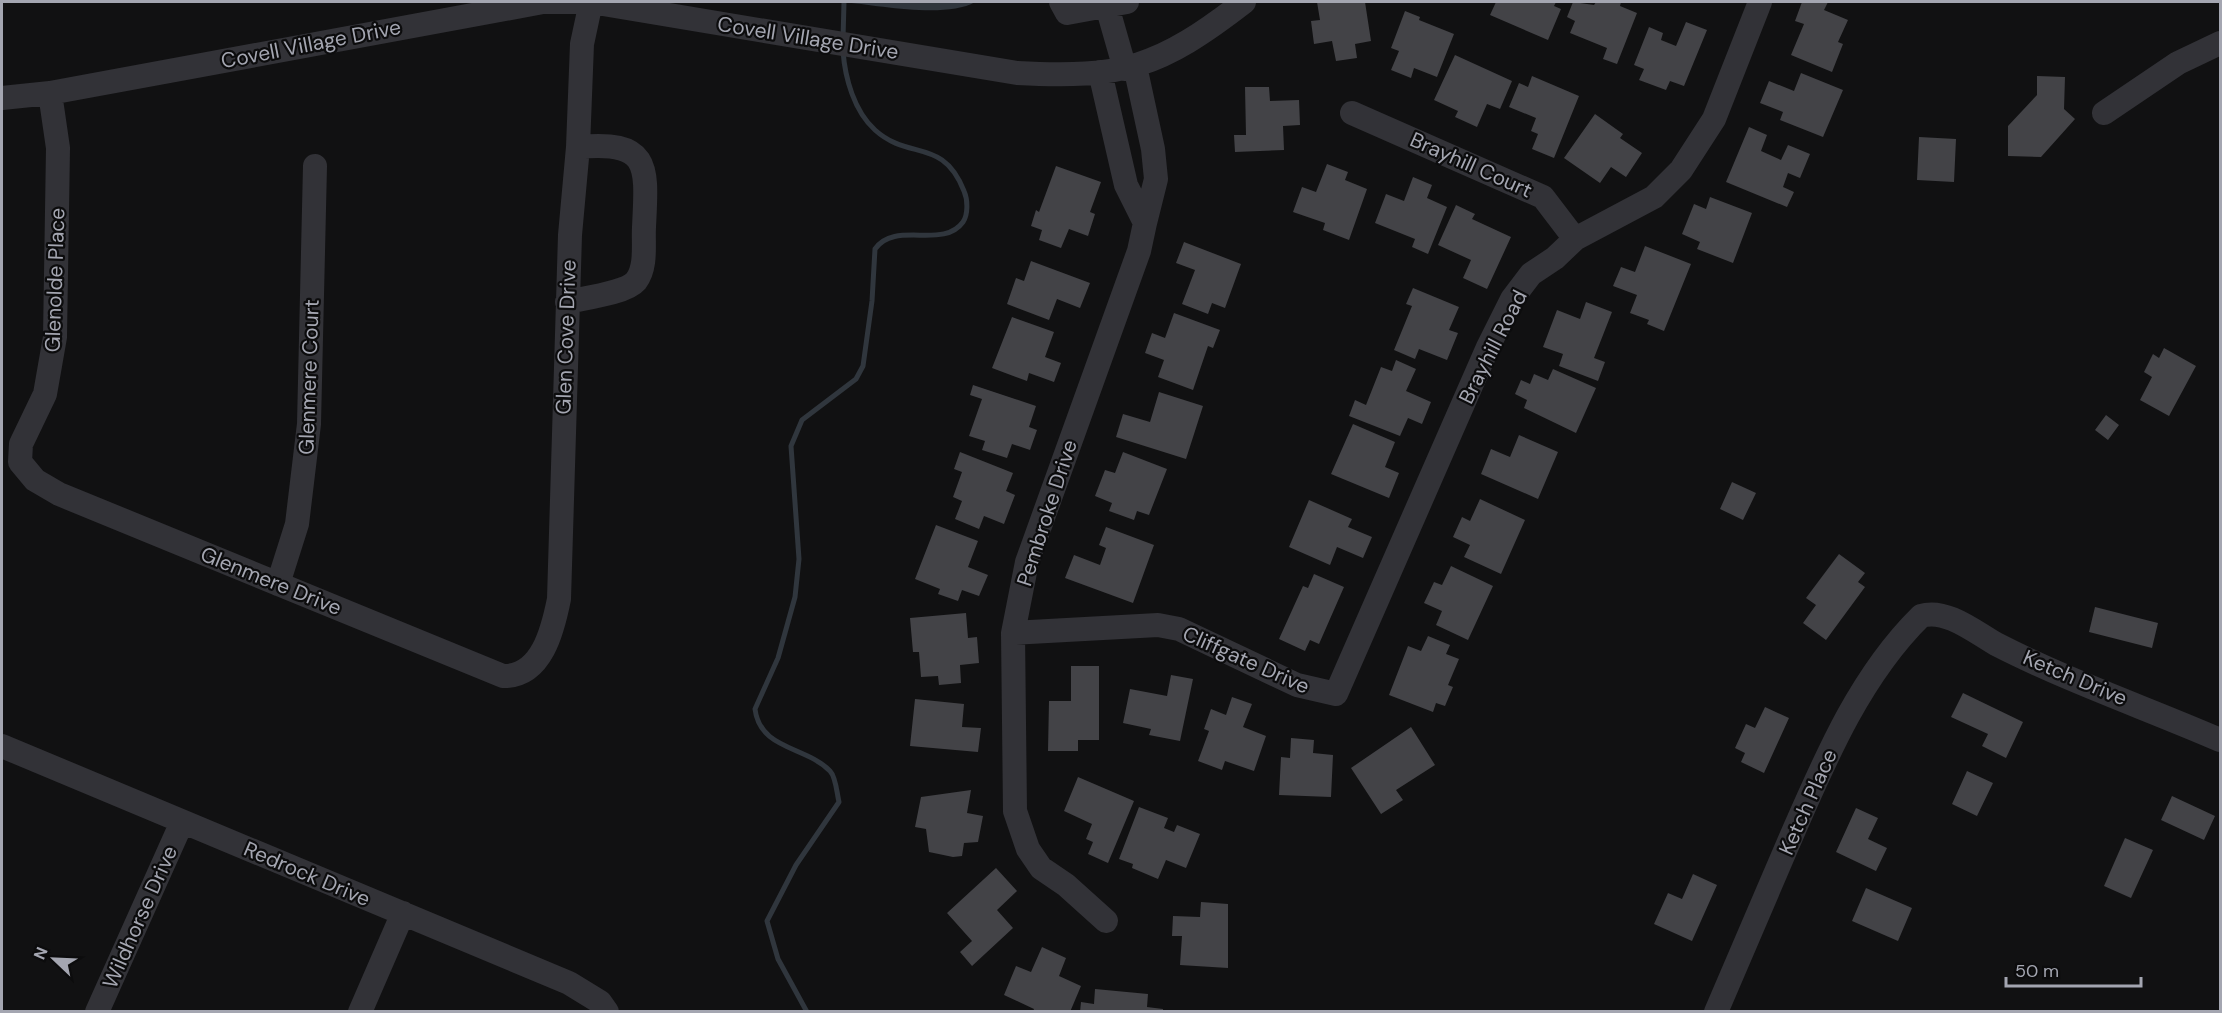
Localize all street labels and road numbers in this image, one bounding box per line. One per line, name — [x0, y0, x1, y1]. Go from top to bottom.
street label: Covell Village Drive — [716, 10, 901, 66]
street label: Covell Village Drive — [219, 13, 403, 75]
street label: Brayhill Court — [1406, 126, 1536, 204]
street label: Glenolde Place — [38, 207, 72, 353]
street label: Glen Cove Drive — [549, 259, 583, 415]
street label: Brayhill Road — [1452, 285, 1534, 409]
street label: Glenmere Court — [292, 299, 326, 455]
street label: Pembroke Drive — [1010, 436, 1084, 590]
street label: Glenmere Drive — [196, 540, 346, 622]
street label: Cliffgate Drive — [1178, 620, 1314, 701]
street label: Ketch Drive — [2019, 644, 2131, 712]
street label: Ketch Place — [1772, 745, 1844, 859]
street label: Redrock Drive — [240, 835, 375, 913]
street label: Wildhorse Drive — [96, 841, 184, 993]

